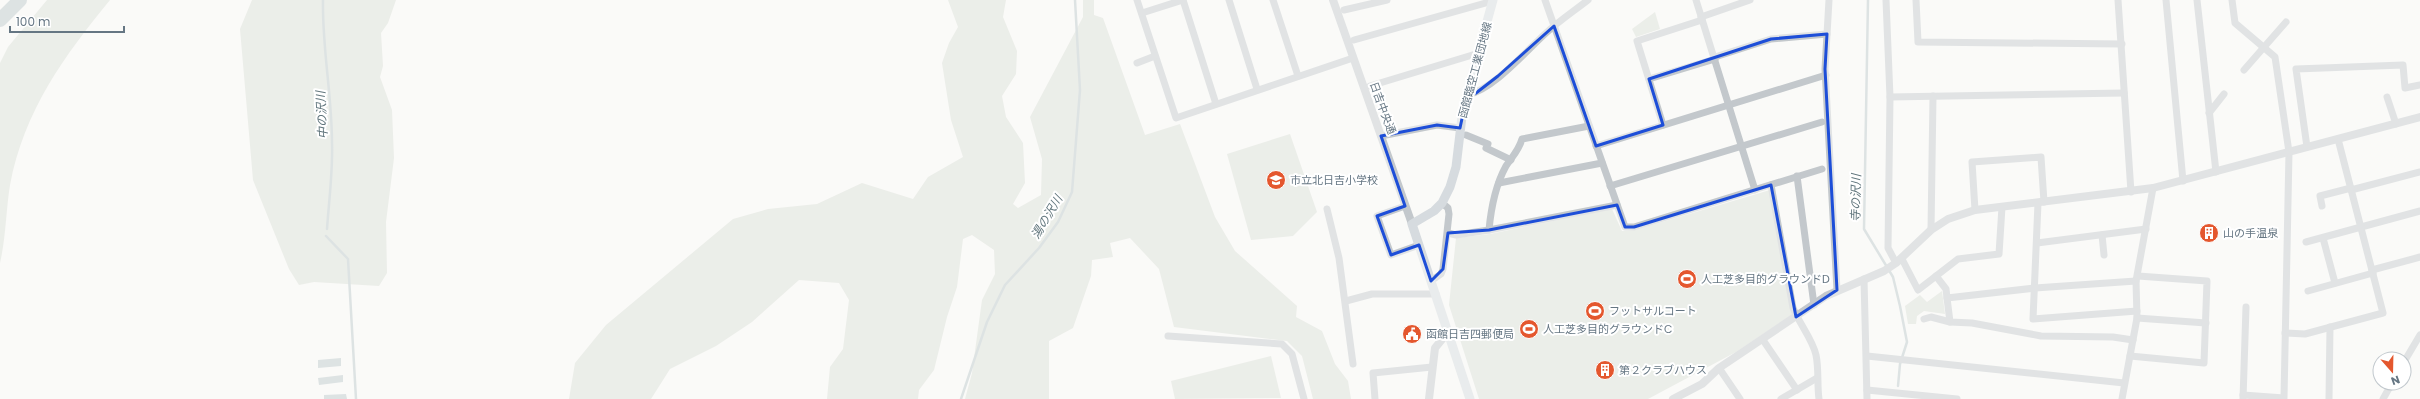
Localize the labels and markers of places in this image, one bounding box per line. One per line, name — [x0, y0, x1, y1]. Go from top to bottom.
school or university icon: 市立北日吉小学校 — [1265, 169, 1287, 191]
place label: 市立北日吉小学校 — [1290, 172, 1378, 188]
building icon: 山の手温泉 — [2198, 222, 2220, 244]
place label: 山の手温泉 — [2223, 225, 2279, 241]
sports icon: 人工芝多目的グラウンドD — [1676, 268, 1698, 290]
place label: 人工芝多目的グラウンドD — [1701, 271, 1830, 287]
sports icon: フットサルコート — [1584, 300, 1606, 322]
place label: フットサルコート — [1609, 303, 1697, 319]
sports icon: 人工芝多目的グラウンドC — [1518, 318, 1540, 340]
place label: 人工芝多目的グラウンドC — [1543, 321, 1673, 337]
public building icon: 函館日吉四郵便局 — [1401, 323, 1423, 345]
place label: 函館日吉四郵便局 — [1426, 326, 1514, 342]
building icon: 第２クラブハウス — [1594, 359, 1616, 381]
place label: 第２クラブハウス — [1619, 362, 1707, 378]

